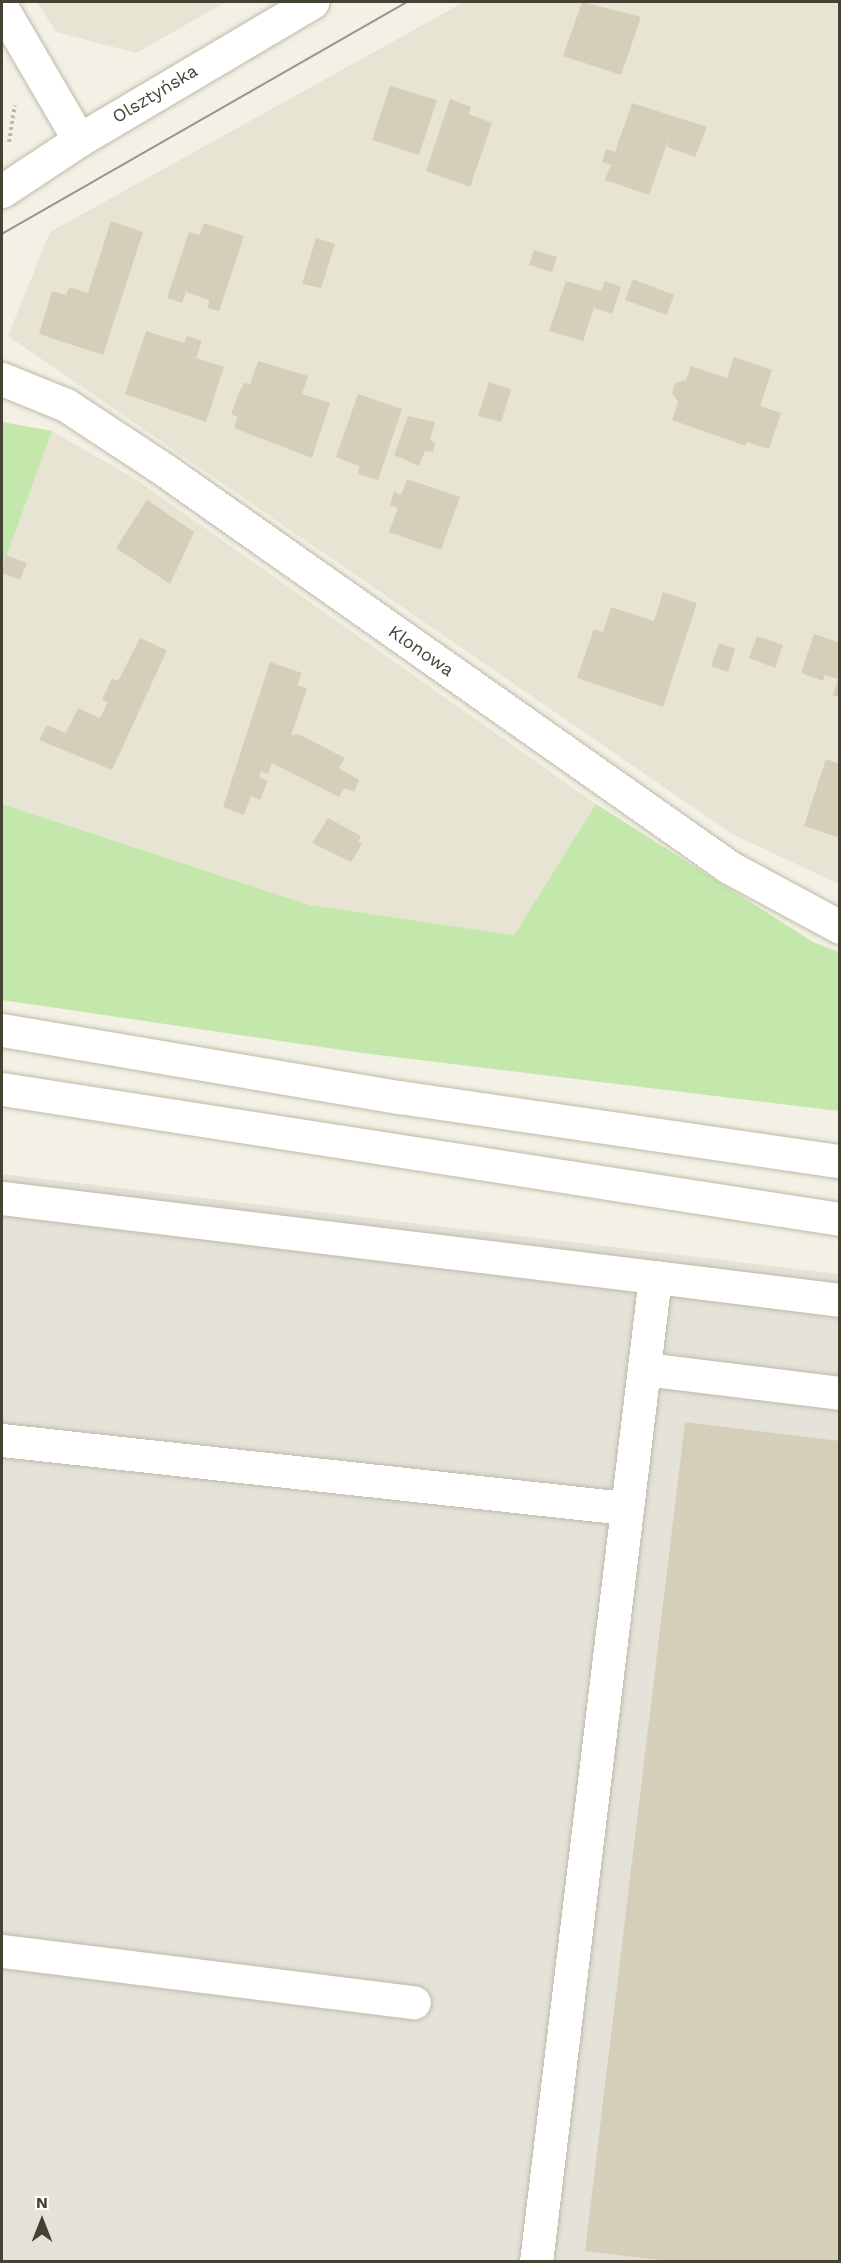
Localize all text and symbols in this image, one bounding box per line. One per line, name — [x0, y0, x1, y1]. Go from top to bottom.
street label: Olsztyńska — [108, 60, 202, 128]
street label: Klonowa — [384, 621, 458, 681]
north arrow — [12, 2191, 72, 2251]
text: N — [36, 2193, 48, 2212]

